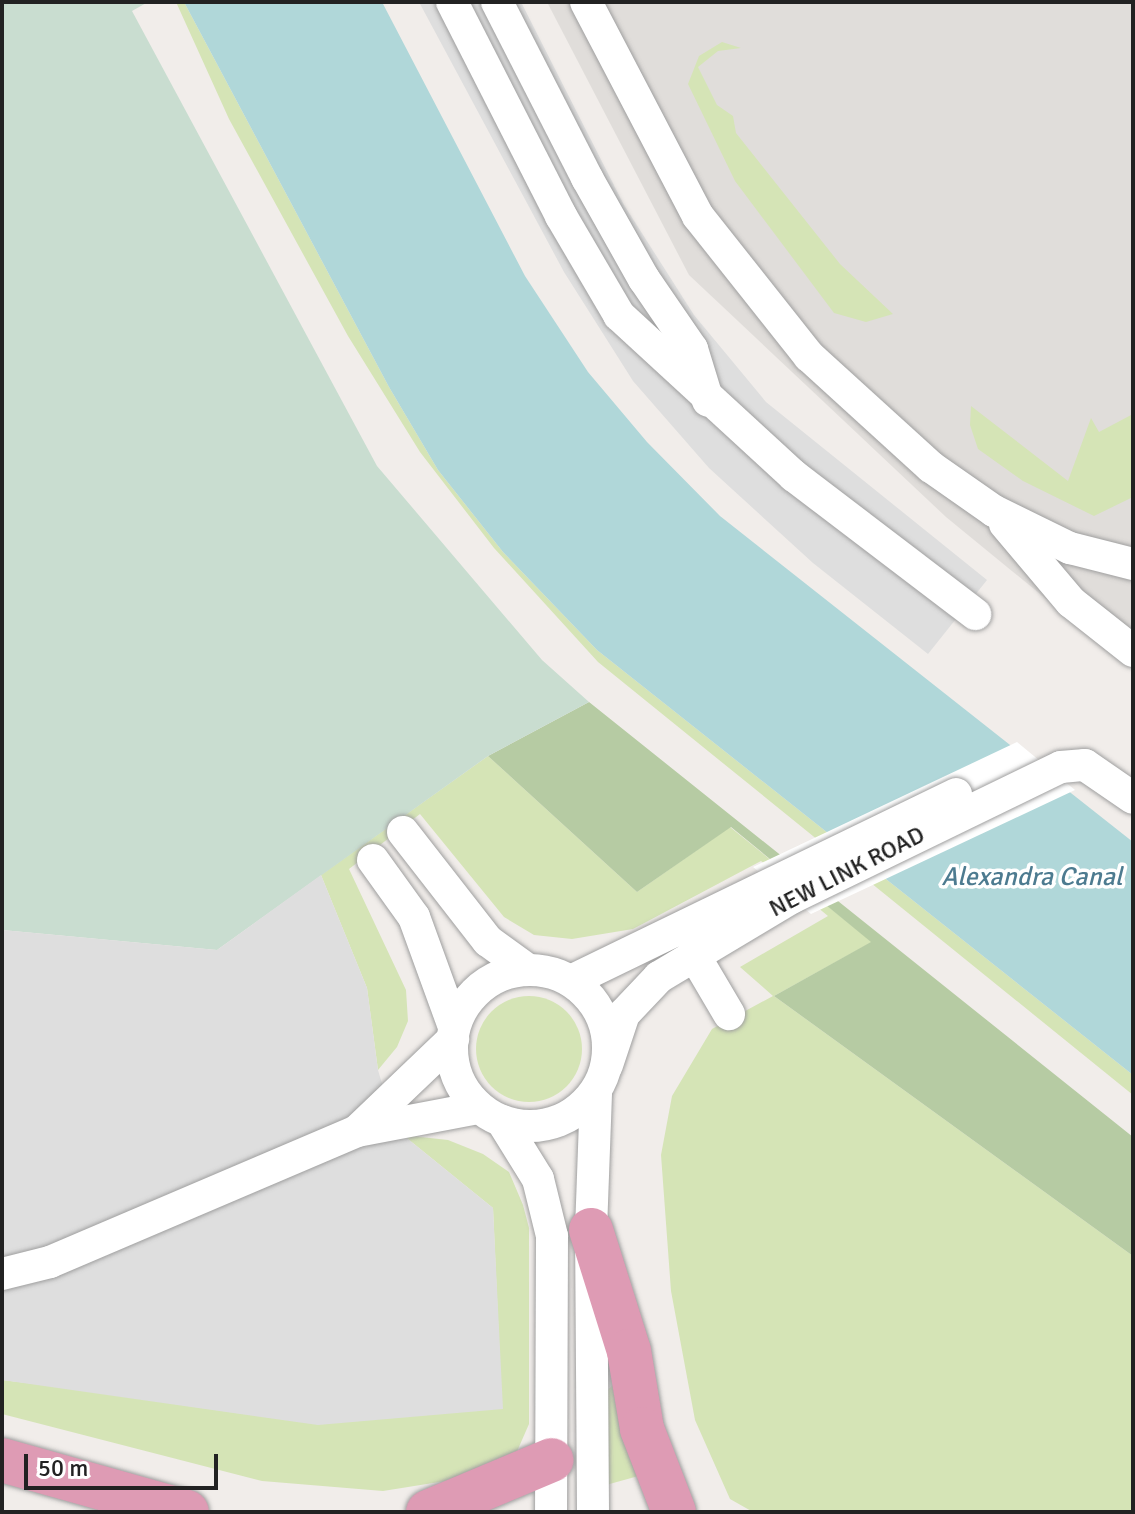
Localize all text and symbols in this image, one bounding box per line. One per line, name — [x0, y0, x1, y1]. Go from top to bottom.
street label: NEW LINK ROAD — [764, 820, 930, 924]
water label: Alexandra Canal — [942, 862, 1122, 894]
scale bar — [28, 1438, 222, 1488]
text: 50 m — [38, 1453, 88, 1483]

